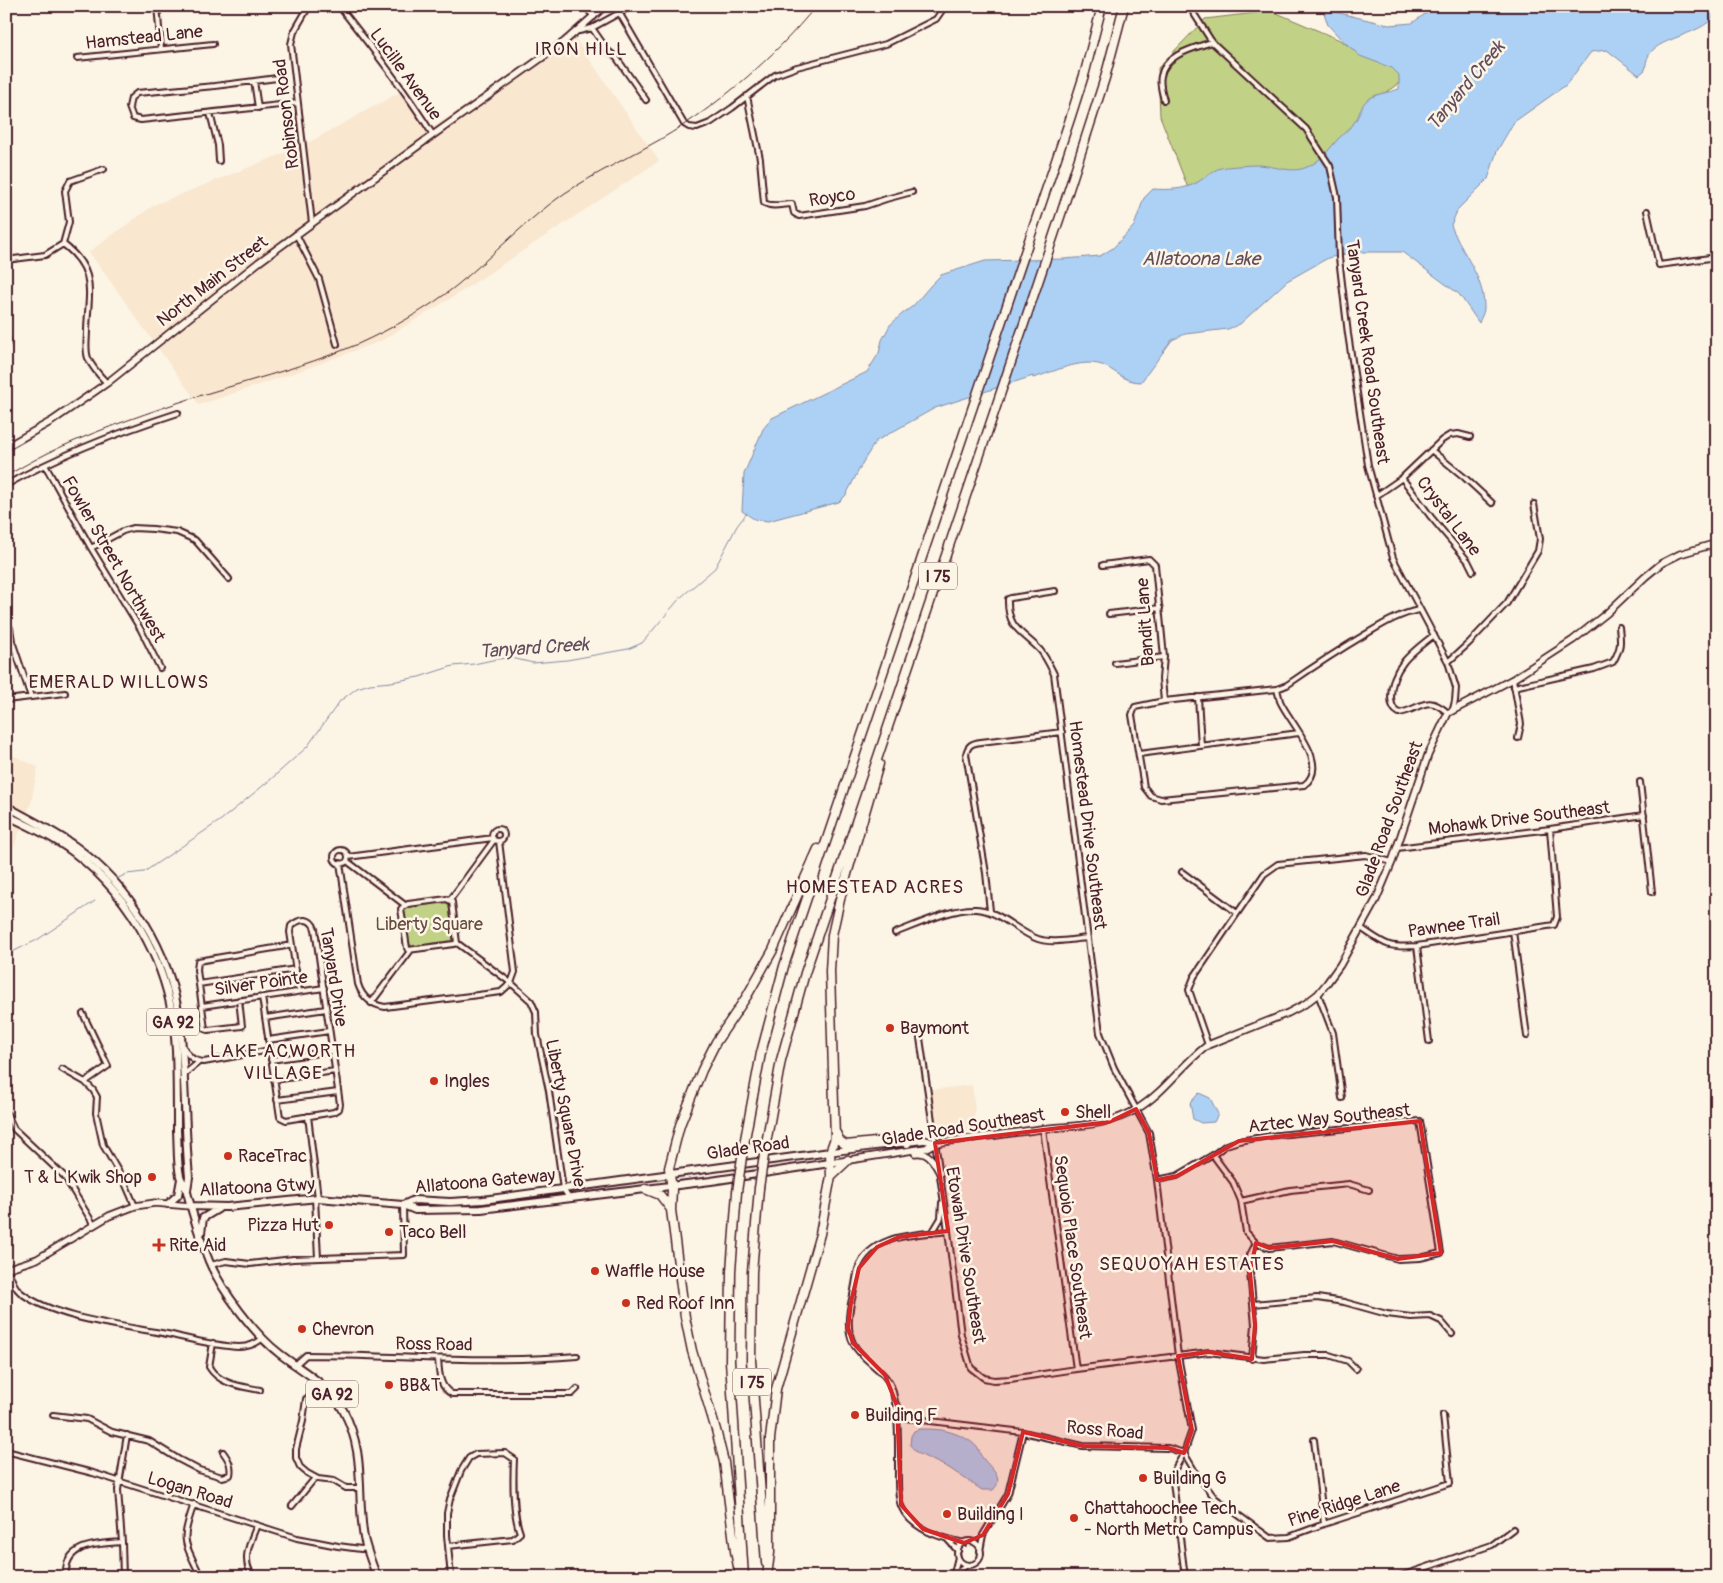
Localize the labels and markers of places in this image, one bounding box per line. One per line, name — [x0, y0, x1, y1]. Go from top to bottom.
place label: Baymont — [900, 1017, 970, 1040]
marker: Baymont — [884, 1022, 896, 1034]
place label: Ingles — [444, 1070, 490, 1093]
marker: Ingles — [428, 1075, 440, 1087]
place label: Shell — [1075, 1101, 1111, 1124]
marker: Shell — [1059, 1106, 1071, 1118]
place label: RaceTrac — [238, 1145, 307, 1168]
marker: RaceTrac — [222, 1150, 234, 1162]
place label: T & L Kwik Shop — [24, 1166, 142, 1189]
marker: T & L Kwik Shop — [146, 1171, 158, 1183]
place label: Pizza Hut — [247, 1214, 320, 1237]
marker: Pizza Hut — [323, 1219, 335, 1231]
place label: Taco Bell — [399, 1221, 467, 1244]
marker: Taco Bell — [383, 1226, 395, 1238]
place label: Rite Aid — [169, 1234, 226, 1257]
marker: Rite Aid — [153, 1239, 165, 1251]
place label: Waffle House — [605, 1260, 705, 1283]
marker: Waffle House — [589, 1265, 601, 1277]
place label: Red Roof Inn — [636, 1292, 734, 1315]
marker: Red Roof Inn — [620, 1297, 632, 1309]
place label: Chevron — [312, 1318, 374, 1341]
marker: Chevron — [296, 1323, 308, 1335]
place label: BB&T — [399, 1374, 441, 1397]
marker: BB&T — [383, 1379, 395, 1391]
place label: Building F — [865, 1404, 938, 1427]
marker: Building F — [849, 1409, 861, 1421]
place label: Building G — [1153, 1467, 1227, 1490]
marker: Building G — [1137, 1472, 1149, 1484]
place label: Chattahoochee Tech - North Metro Campus — [1084, 1497, 1253, 1541]
place label: Building I — [957, 1503, 1024, 1526]
marker: Building I — [941, 1508, 953, 1520]
marker: Chattahoochee Tech - North Metro Campus — [1068, 1512, 1080, 1524]

